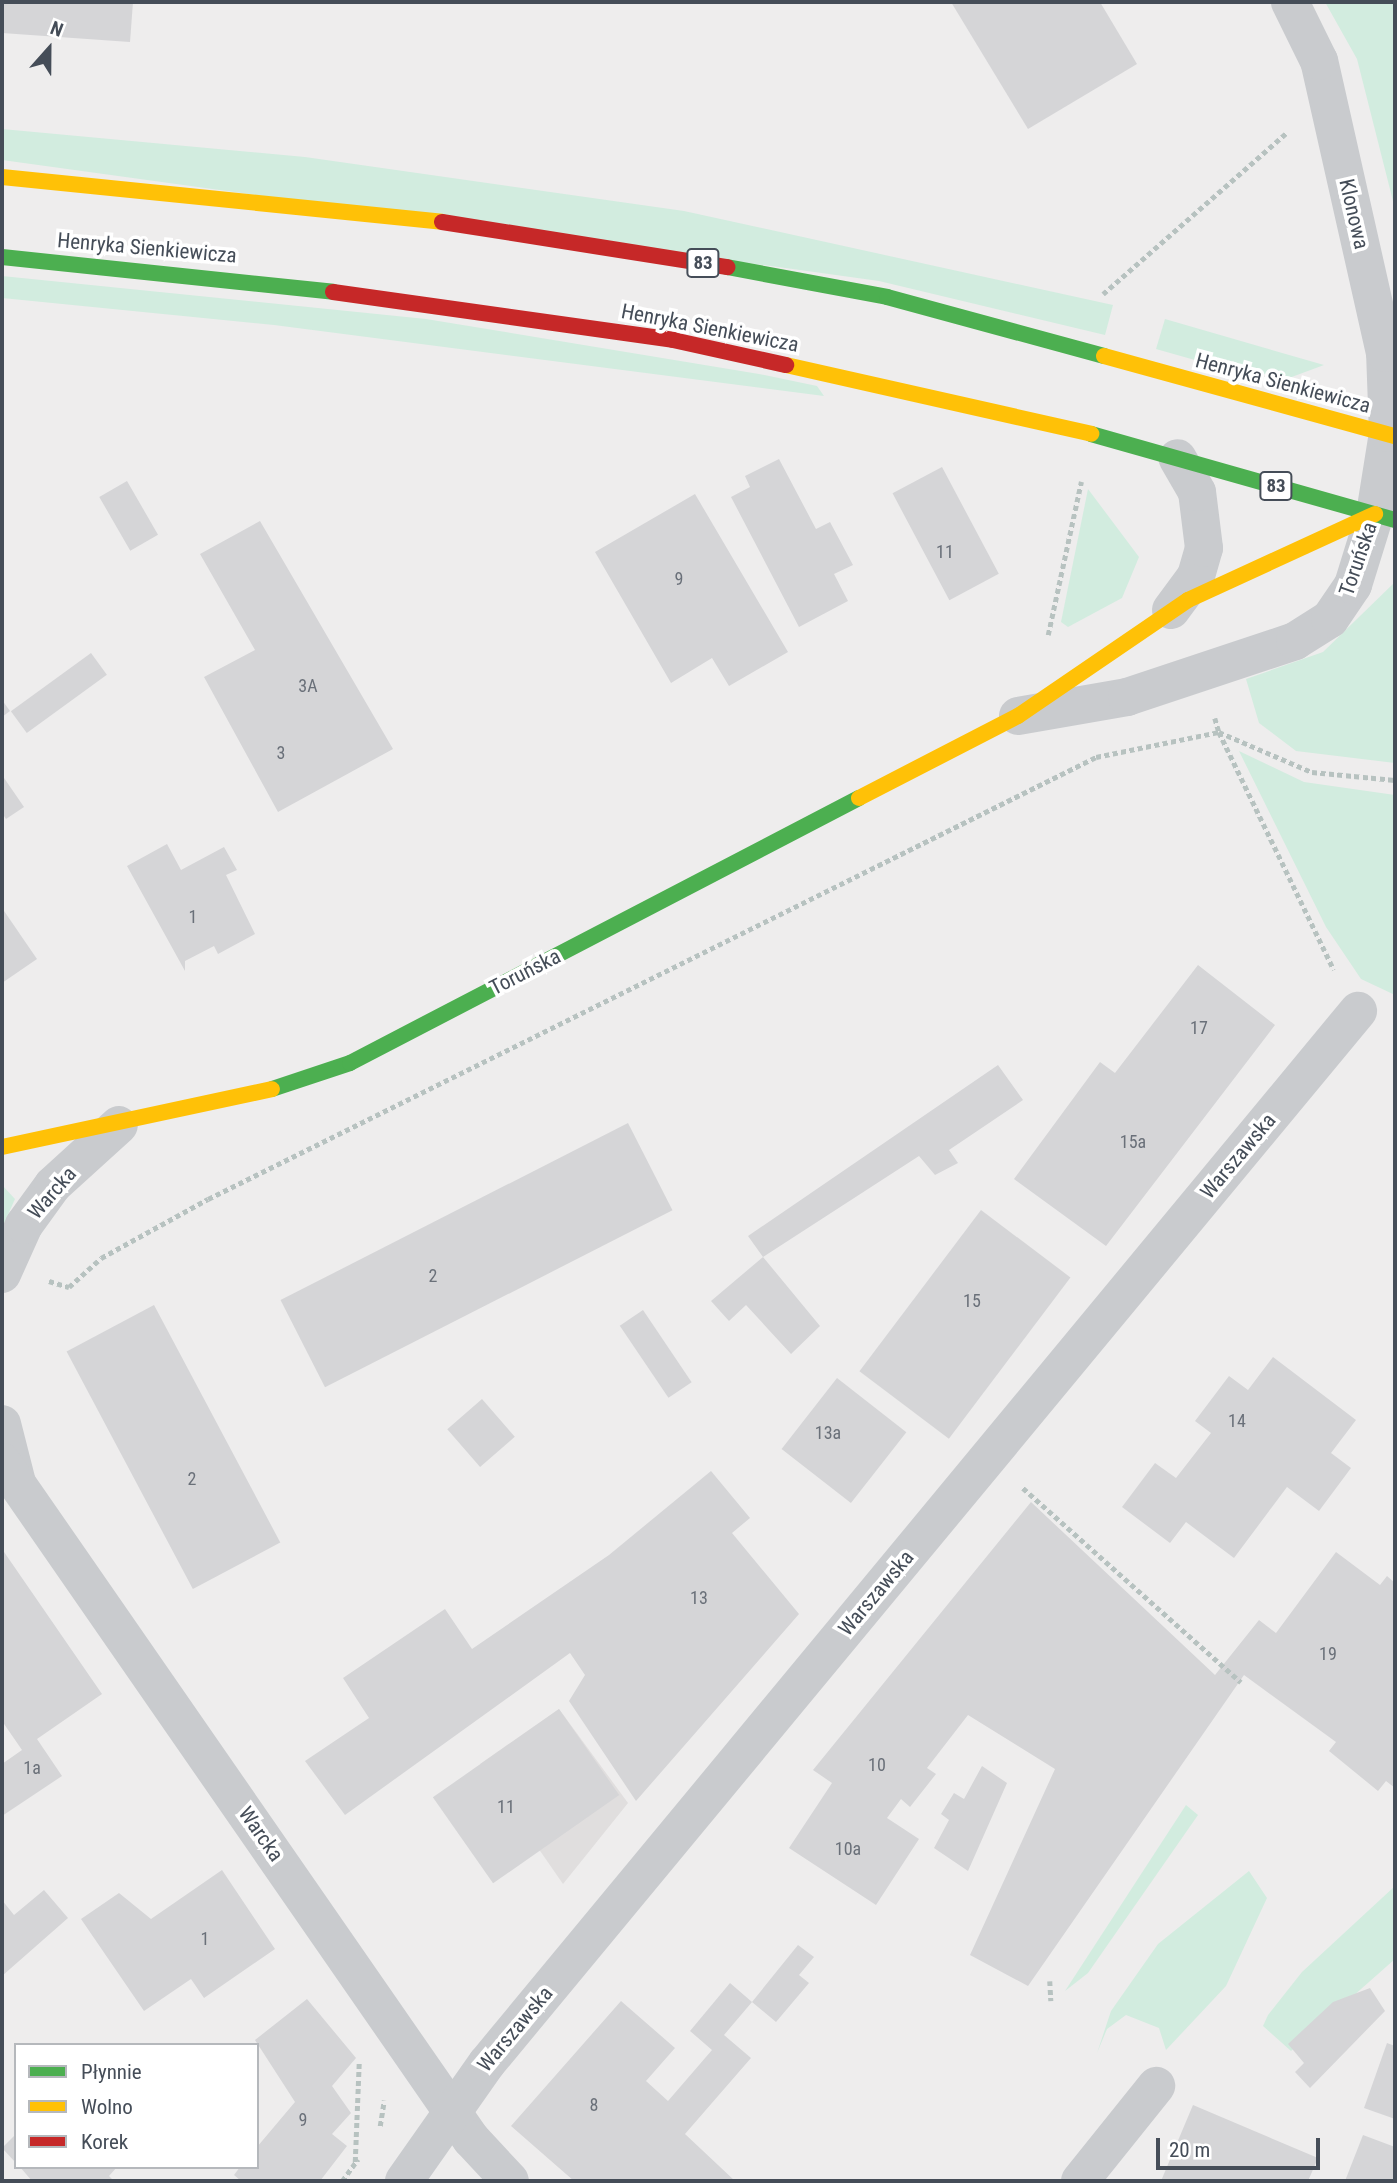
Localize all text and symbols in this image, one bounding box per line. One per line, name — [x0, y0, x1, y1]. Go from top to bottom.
north arrow — [14, 14, 84, 84]
text: N — [47, 16, 66, 42]
street label: Klonowa — [1334, 176, 1374, 252]
street label: Henryka Sienkiewicza — [56, 228, 238, 268]
road number: 83 — [686, 247, 720, 278]
street label: Henryka Sienkiewicza — [619, 298, 801, 358]
street label: Henryka Sienkiewicza — [1193, 348, 1373, 418]
road number: 83 — [1258, 471, 1294, 502]
street label: Toruńska — [1334, 519, 1382, 599]
house number: 11 — [936, 541, 954, 563]
house number: 9 — [675, 568, 683, 590]
house number: 3A — [298, 675, 318, 697]
house number: 3 — [277, 742, 285, 764]
house number: 1 — [189, 906, 197, 928]
street label: Toruńska — [485, 943, 565, 1001]
house number: 17 — [1190, 1017, 1208, 1039]
street label: Warszawska — [1195, 1108, 1281, 1204]
house number: 15a — [1120, 1131, 1146, 1153]
street label: Warcka — [22, 1162, 82, 1224]
house number: 2 — [429, 1265, 437, 1287]
house number: 15 — [963, 1290, 981, 1312]
house number: 14 — [1228, 1410, 1246, 1432]
house number: 13a — [815, 1422, 841, 1444]
house number: 2 — [188, 1468, 196, 1490]
street label: Warszawska — [833, 1545, 919, 1641]
house number: 13 — [690, 1587, 708, 1609]
house number: 19 — [1319, 1643, 1337, 1665]
house number: 10 — [868, 1754, 886, 1776]
house number: 1a — [23, 1757, 41, 1779]
house number: 11 — [497, 1796, 515, 1818]
street label: Warcka — [233, 1802, 289, 1866]
house number: 10a — [835, 1838, 861, 1860]
house number: 1 — [201, 1928, 209, 1950]
street label: Warszawska — [472, 1981, 558, 2077]
legend — [14, 2043, 259, 2169]
text: Płynnie — [81, 2060, 142, 2084]
house number: 8 — [590, 2094, 598, 2116]
text: Wolno — [81, 2095, 133, 2119]
house number: 9 — [299, 2109, 307, 2131]
scale bar — [1159, 2124, 1324, 2168]
text: Korek — [81, 2130, 128, 2154]
text: 20 m — [1169, 2138, 1210, 2162]

